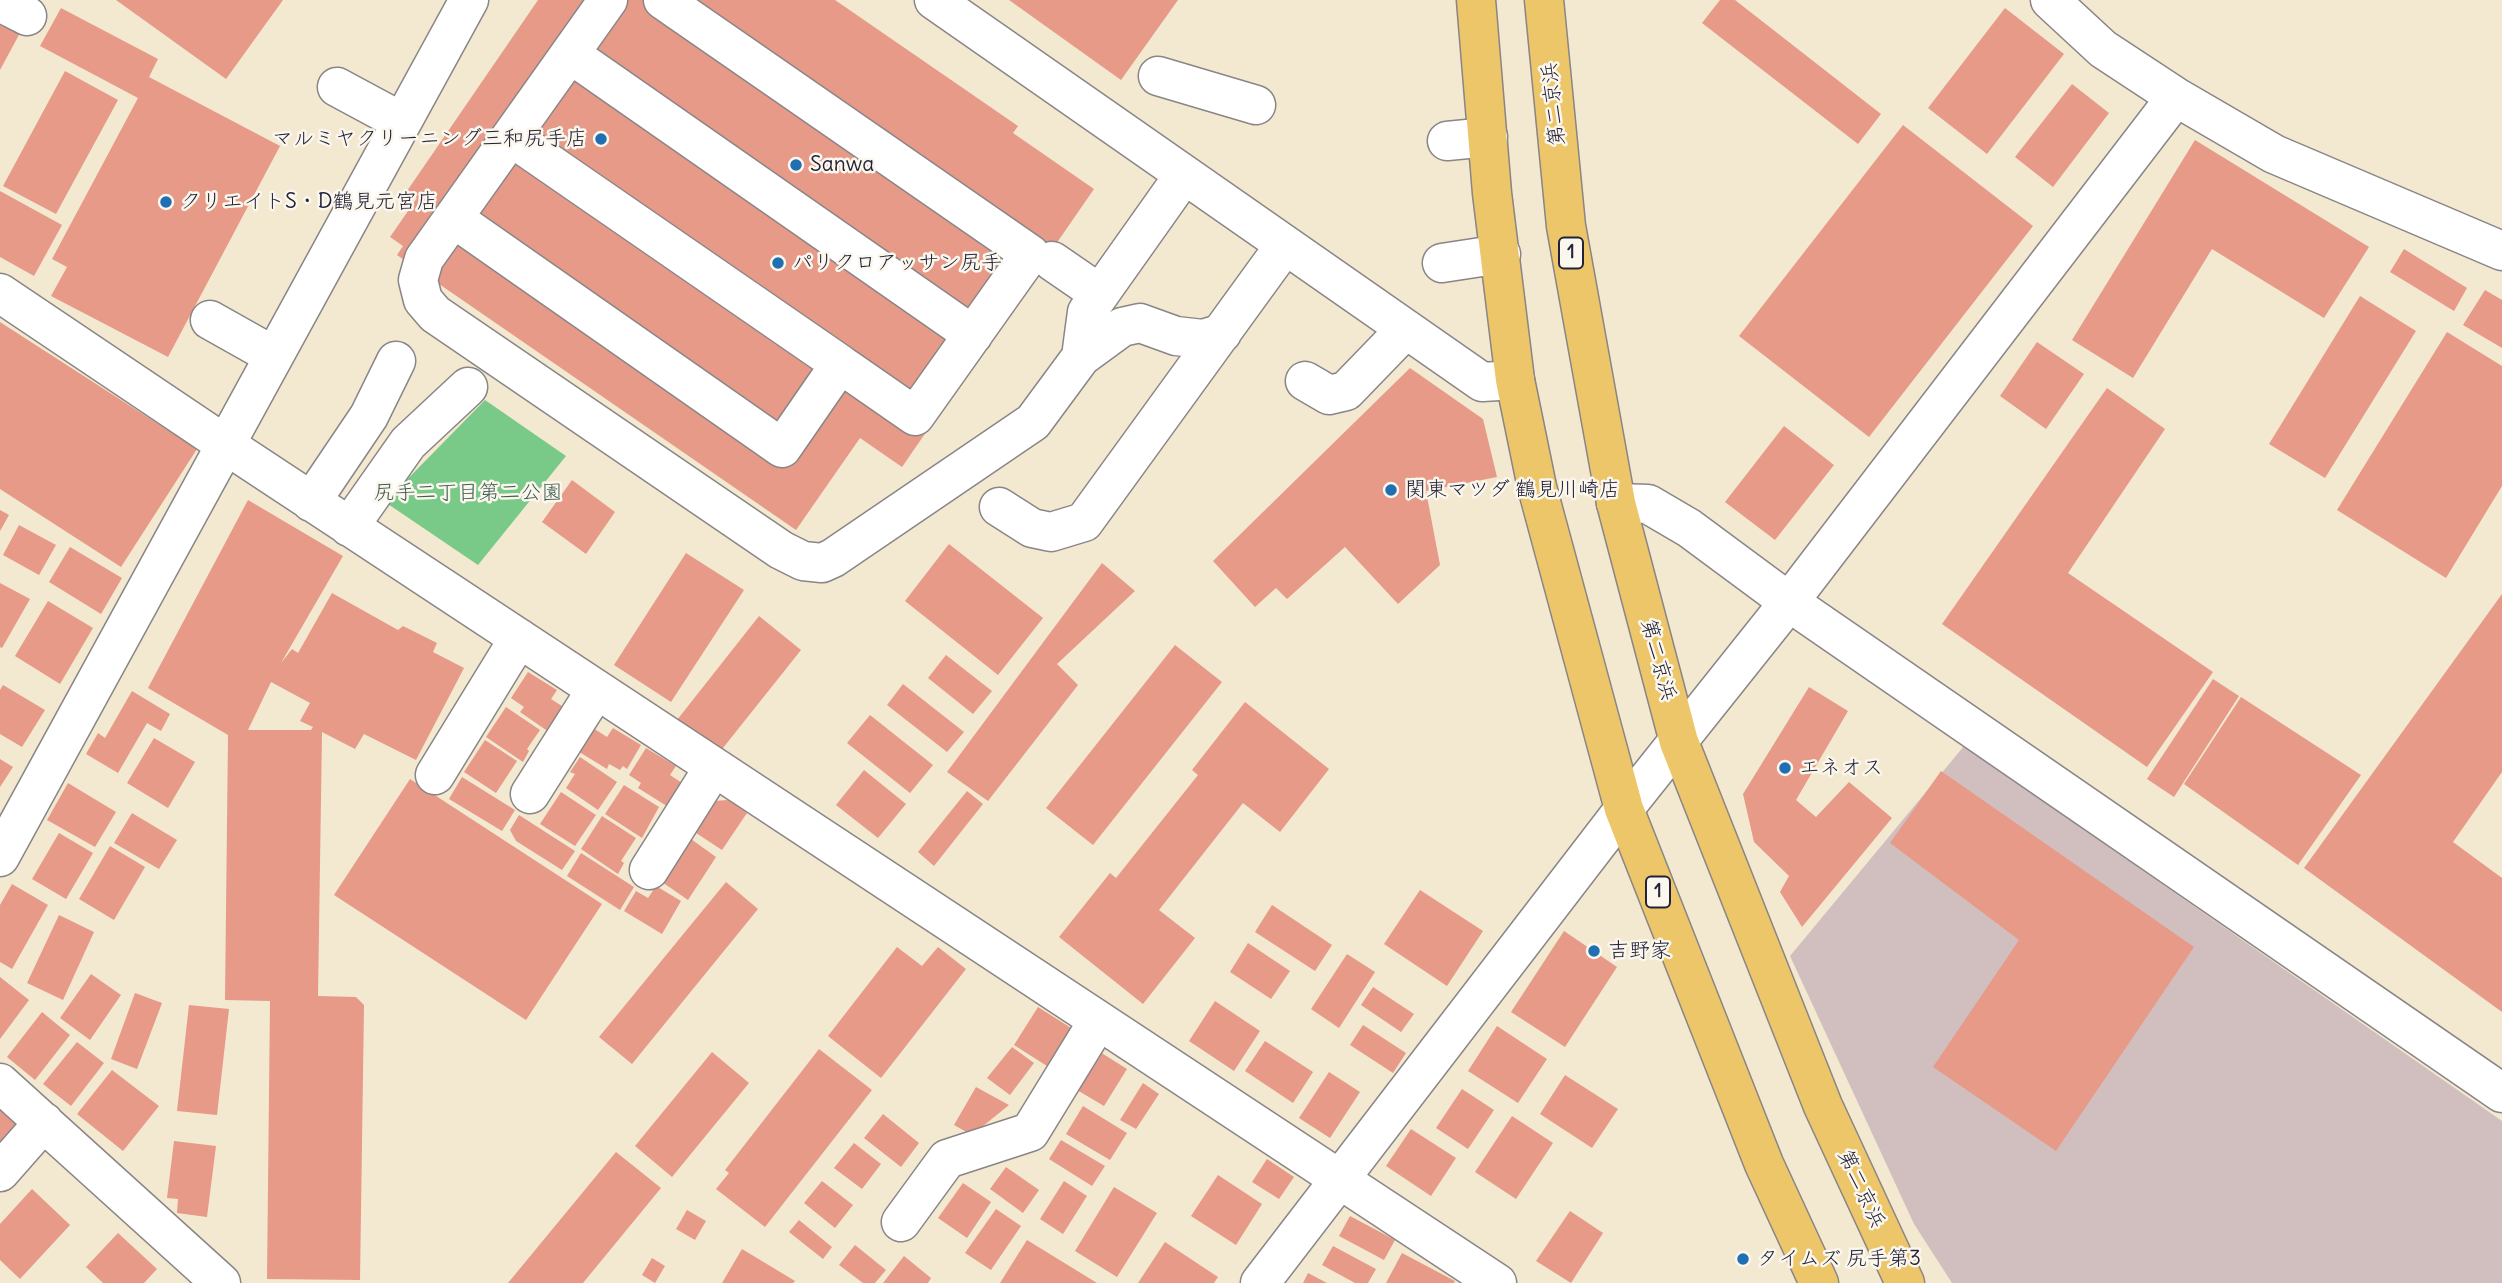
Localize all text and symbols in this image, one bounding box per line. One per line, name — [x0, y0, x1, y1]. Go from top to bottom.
street label: 第二京浜 — [1537, 61, 1571, 147]
place label: マルミヤクリーニング三和尻手店 — [272, 126, 587, 152]
marker: マルミヤクリーニング三和尻手店 — [593, 131, 609, 147]
place label: Sanwa — [810, 152, 874, 178]
marker: Sanwa — [788, 157, 804, 173]
place label: クリエイトS・D鶴見元宮店 — [180, 189, 438, 215]
marker: クリエイトS・D鶴見元宮店 — [158, 194, 174, 210]
road number: 1 — [1559, 238, 1583, 268]
place label: パリクロアッサン尻手 — [792, 250, 1002, 276]
marker: パリクロアッサン尻手 — [770, 255, 786, 271]
place label: 関東マツダ 鶴見川崎店 — [1405, 477, 1620, 503]
park label: 尻手二丁目第二公園 — [374, 480, 562, 506]
marker: 関東マツダ 鶴見川崎店 — [1383, 482, 1399, 498]
street label: 第二京浜 — [1635, 616, 1681, 704]
place label: エネオス — [1799, 755, 1883, 781]
marker: エネオス — [1777, 760, 1793, 776]
road number: 1 — [1646, 876, 1670, 908]
place label: 吉野家 — [1608, 938, 1671, 964]
marker: 吉野家 — [1586, 943, 1602, 959]
street label: 第二京浜 — [1832, 1146, 1890, 1232]
place label: タイムズ 尻手第3 — [1757, 1246, 1921, 1272]
marker: タイムズ 尻手第3 — [1735, 1251, 1751, 1267]

